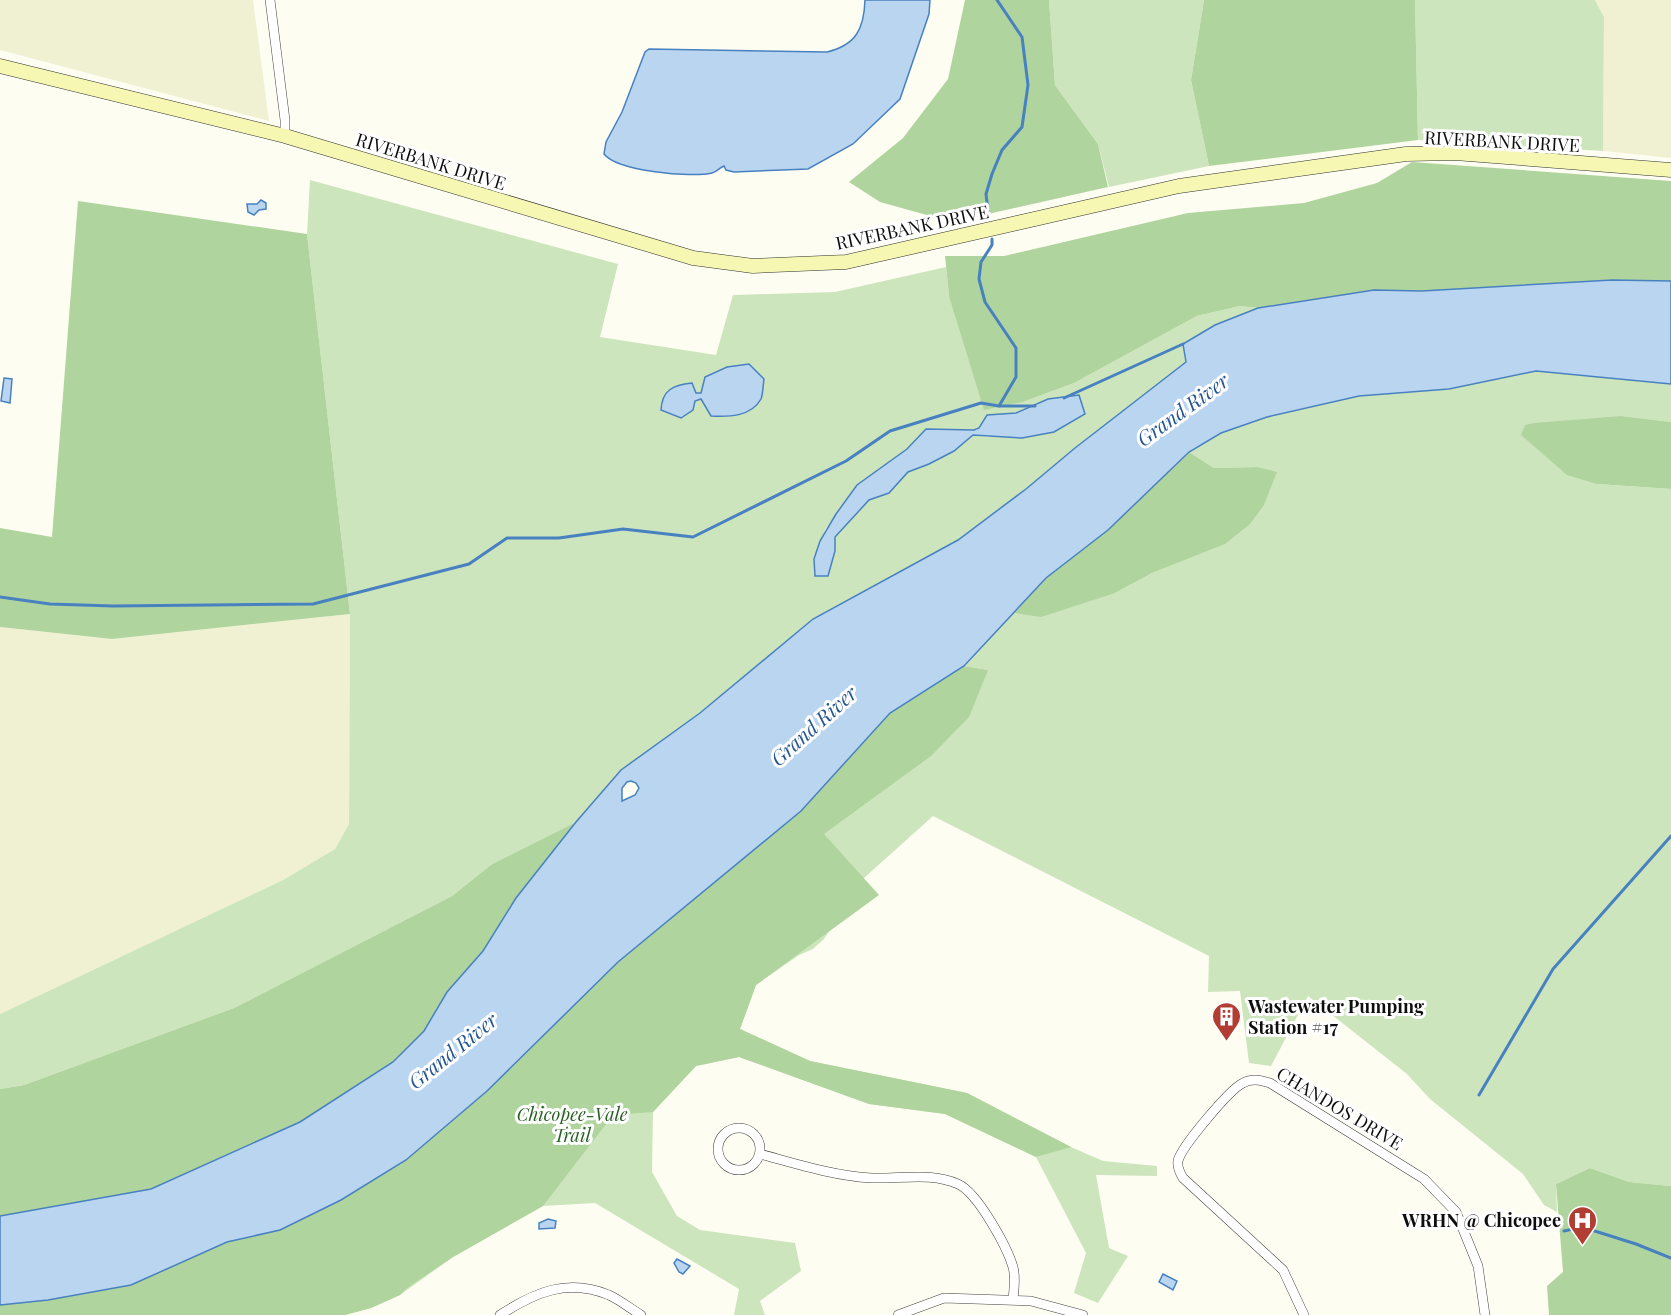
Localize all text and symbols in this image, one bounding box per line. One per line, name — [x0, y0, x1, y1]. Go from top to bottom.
street label: RIVERBANK DRIVE — [1424, 125, 1580, 157]
street label: RIVERBANK DRIVE — [353, 127, 509, 195]
street label: RIVERBANK DRIVE — [833, 199, 991, 255]
water label: Grand River — [1131, 366, 1235, 451]
water label: Grand River — [764, 678, 863, 771]
place label: Wastewater Pumping Station #17 — [1247, 994, 1424, 1039]
building icon: Wastewater Pumping Station #17 — [1211, 1000, 1243, 1042]
water label: Grand River — [402, 1005, 503, 1094]
street label: CHANDOS DRIVE — [1272, 1061, 1408, 1155]
park label: Chicopee-Vale Trail — [517, 1102, 628, 1147]
hospital icon: WRHN @ Chicopee — [1566, 1204, 1598, 1246]
place label: WRHN @ Chicopee — [1401, 1208, 1561, 1232]

